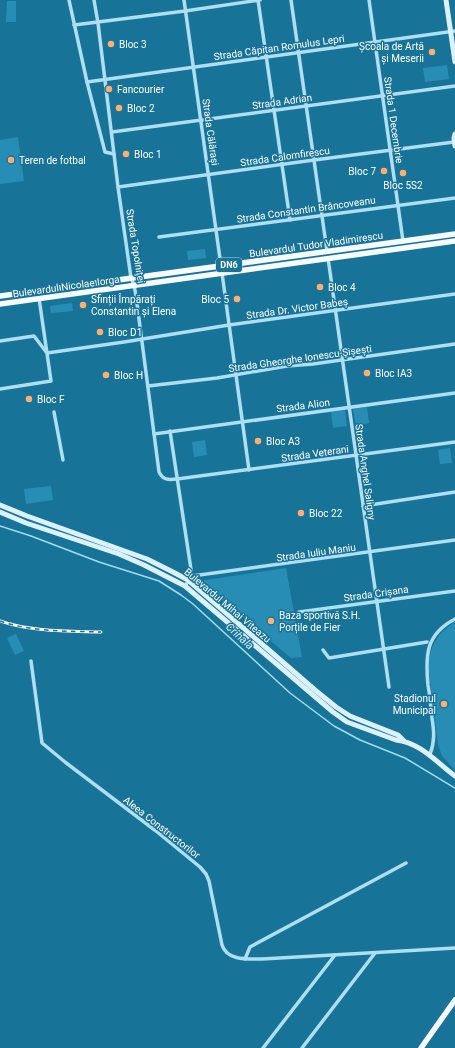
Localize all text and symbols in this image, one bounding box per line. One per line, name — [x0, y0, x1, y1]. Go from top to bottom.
street label: Strada Căpitan Romulus Lepri — [213, 33, 345, 62]
marker: Bloc 3 — [106, 39, 116, 49]
place label: Bloc 3 — [119, 39, 147, 50]
place label: Școala de Artă și Meserii — [359, 41, 424, 65]
marker: Școala de Artă și Meserii — [427, 47, 437, 57]
street label: Strada 1 Decembrie — [382, 76, 405, 164]
marker: Fancourier — [104, 84, 114, 94]
place label: Fancourier — [117, 84, 165, 95]
street label: Strada Adrian — [251, 92, 313, 111]
street label: Strada Călărași — [199, 98, 221, 166]
marker: Bloc 2 — [114, 103, 124, 113]
place label: Bloc 2 — [127, 103, 155, 114]
street label: Strada Calomfirescu — [240, 145, 331, 168]
marker: Bloc 1 — [121, 149, 131, 159]
place label: Bloc 1 — [134, 149, 162, 160]
marker: Teren de fotbal — [6, 155, 16, 165]
place label: Teren de fotbal — [19, 155, 86, 166]
place label: Bloc 7 — [348, 166, 376, 177]
marker: Bloc 7 — [379, 166, 389, 176]
marker: Bloc 5S2 — [398, 168, 408, 178]
place label: Bloc 5S2 — [383, 180, 423, 191]
street label: Strada Constantin Brâncoveanu — [236, 194, 376, 225]
street label: Strada Topolniței — [123, 208, 147, 284]
street label: Bulevardul Tudor Vladimirescu — [248, 230, 384, 259]
road number: DN6 — [216, 258, 242, 272]
street label: Bulevardul Nicolae Iorga — [12, 274, 120, 299]
marker: Bloc 4 — [315, 282, 325, 292]
place label: Bloc 4 — [328, 282, 356, 293]
place label: Sfinții Împărați Constantin și Elena — [91, 293, 176, 318]
place label: Bloc 5 — [201, 294, 229, 305]
marker: Bloc 5 — [232, 294, 242, 304]
street label: Strada Dr. Victor Babeș — [246, 296, 349, 322]
marker: Sfinții Împărați Constantin și Elena — [78, 300, 88, 310]
marker: Bloc D1 — [95, 327, 105, 337]
place label: Bloc D1 — [108, 327, 142, 338]
street label: Strada Gheorghe Ionescu-Șișești — [228, 343, 373, 375]
marker: Bloc IA3 — [362, 368, 372, 378]
place label: Bloc IA3 — [375, 368, 412, 379]
marker: Bloc H — [101, 370, 111, 380]
place label: Bloc H — [114, 370, 143, 381]
marker: Bloc F — [24, 394, 34, 404]
place label: Bloc F — [37, 394, 65, 405]
street label: Strada Alion — [276, 397, 331, 414]
street label: Strada Anghel Saligny — [353, 423, 378, 521]
marker: Bloc A3 — [253, 436, 263, 446]
place label: Bloc A3 — [266, 436, 300, 447]
street label: Strada Veterani — [281, 443, 350, 464]
marker: Bloc 22 — [296, 508, 306, 518]
place label: Bloc 22 — [309, 508, 343, 519]
street label: Strada Iuliu Maniu — [276, 541, 357, 564]
street label: Bulevardul Mihai Viteazu — [182, 566, 273, 645]
street label: Strada Crișana — [343, 584, 409, 604]
place label: Baza sportivă S.H. Porțile de Fier — [279, 610, 360, 634]
marker: Baza sportivă S.H. Porțile de Fier — [266, 616, 276, 626]
water label: Crihala — [223, 620, 257, 652]
place label: Stadionul Municipal — [393, 693, 436, 716]
marker: Stadionul Municipal — [439, 699, 449, 709]
street label: Aleea Constructorilor — [121, 794, 203, 861]

